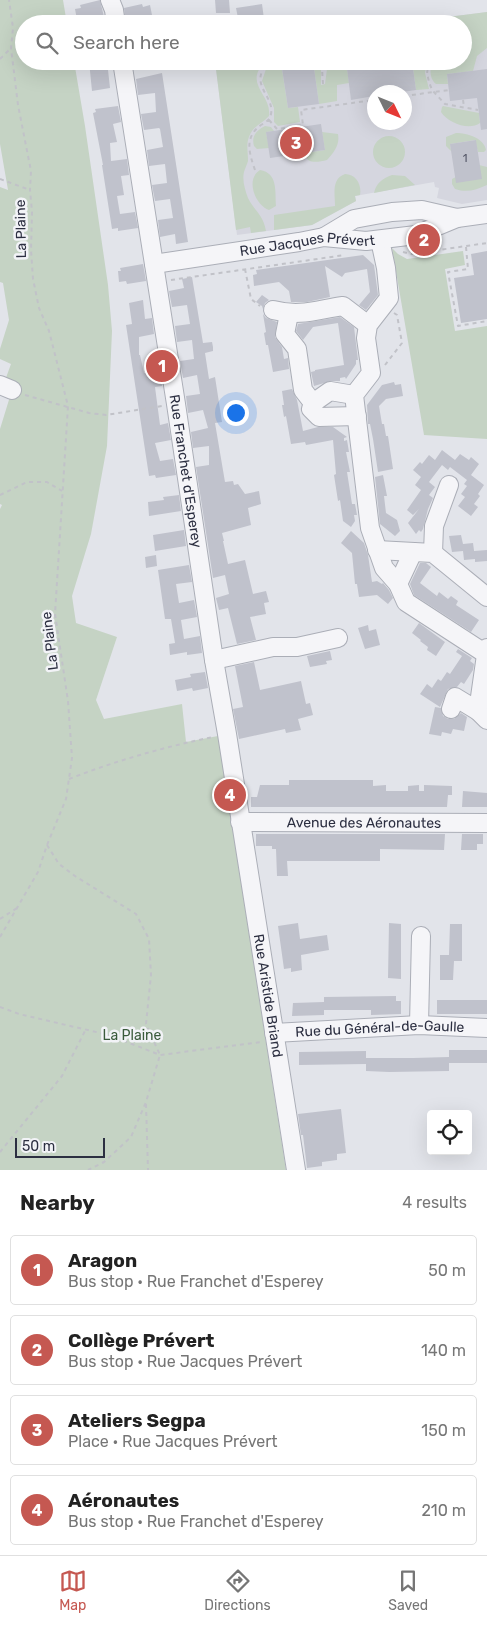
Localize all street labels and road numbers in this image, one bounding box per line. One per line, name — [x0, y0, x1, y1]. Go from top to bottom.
street label: La Plaine — [12, 199, 30, 259]
street label: Rue Jacques Prévert — [239, 229, 376, 259]
street label: Rue Franchet d'Esperey — [166, 393, 206, 549]
street label: La Plaine — [38, 611, 62, 671]
street label: Avenue des Aéronautes — [287, 814, 441, 831]
street label: Rue Aristide Briand — [250, 933, 287, 1059]
street label: Rue du Général-de-Gaulle — [295, 1016, 465, 1040]

